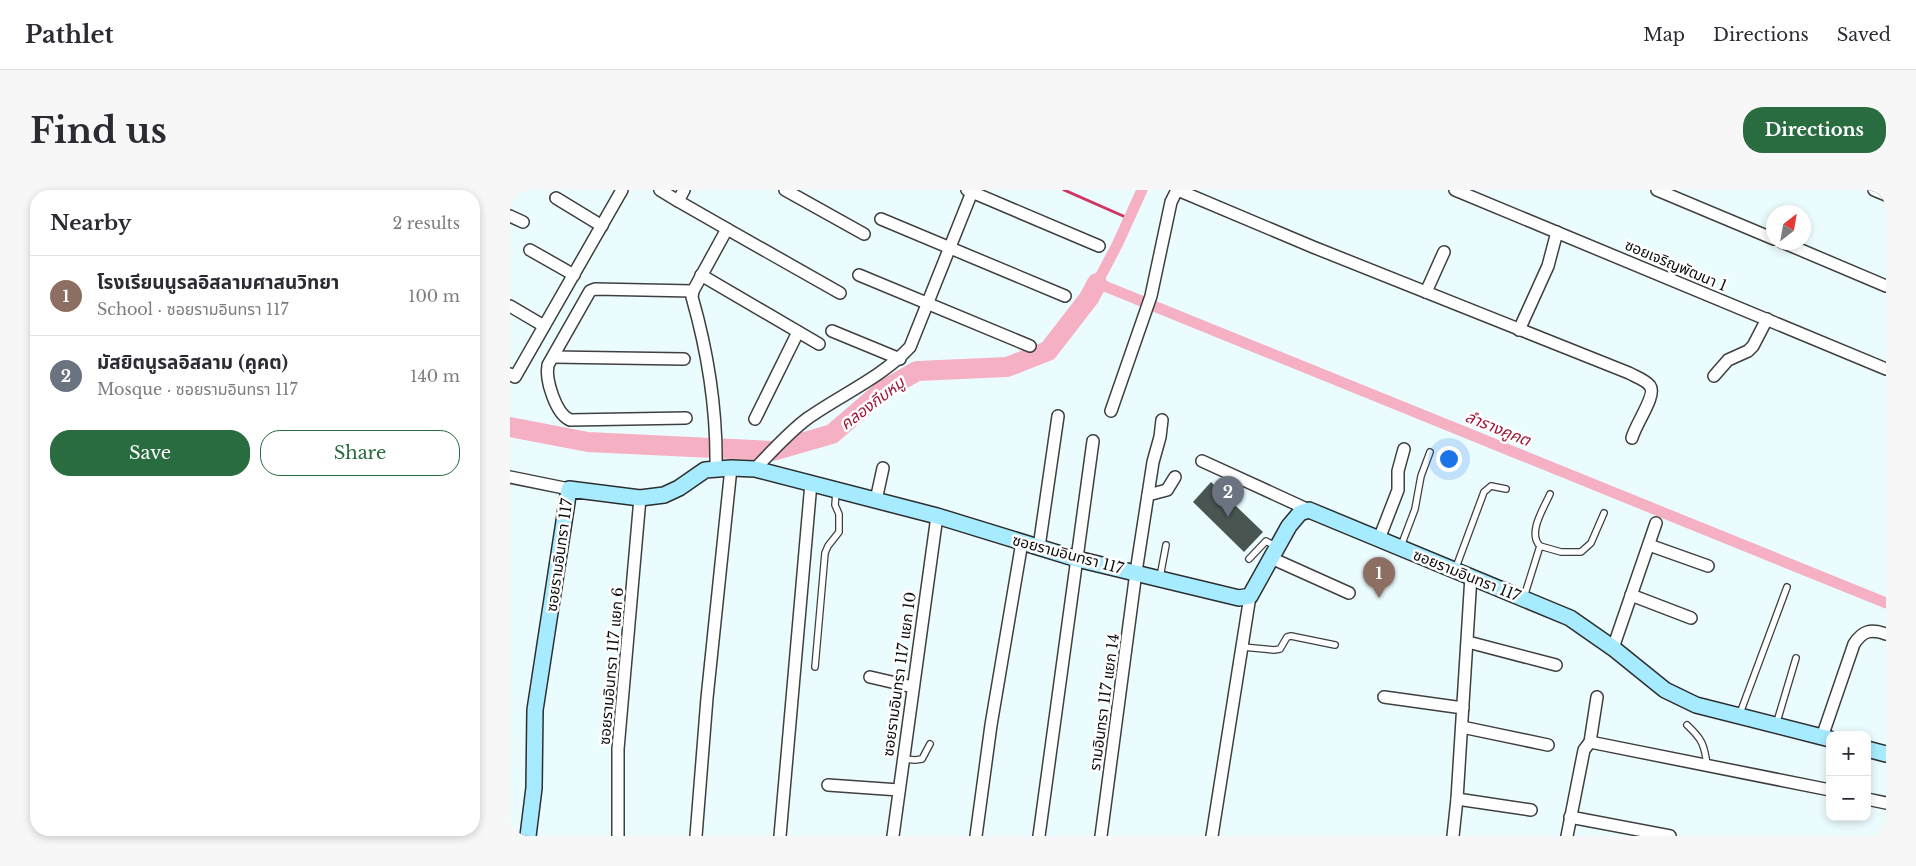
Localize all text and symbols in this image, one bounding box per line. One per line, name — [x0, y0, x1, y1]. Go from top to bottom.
text: Pathlet — [25, 20, 114, 49]
text: Map — [1643, 24, 1685, 46]
text: Directions — [1713, 24, 1809, 46]
text: Saved — [1837, 24, 1891, 46]
button: Directions — [1743, 107, 1886, 153]
text: Find us — [30, 109, 167, 152]
north arrow — [1766, 205, 1811, 250]
text: Nearby — [50, 210, 131, 236]
text: 2 results — [392, 213, 460, 233]
street label: ซอยเจริญพัฒนา 1 — [1622, 235, 1730, 295]
text: โรงเรียนนูรลอิสลามศาสนวิทยา — [97, 271, 339, 294]
text: 1 — [63, 286, 69, 306]
text: 100 m — [408, 286, 460, 306]
text: School · ซอยรามอินทรา 117 — [97, 299, 288, 319]
text: มัสยิตนูรลอิสลาม (คูคต) — [97, 351, 288, 374]
text: 2 — [61, 366, 71, 386]
text: 140 m — [410, 366, 460, 386]
water label: คลองกีบหมู — [836, 372, 910, 434]
text: Mosque · ซอยรามอินทรา 117 — [97, 379, 297, 399]
water label: ลำรางคูคต — [1462, 406, 1534, 451]
button: Save — [50, 430, 250, 476]
button: Share — [260, 430, 460, 476]
your location — [1436, 446, 1462, 472]
pin: 2 — [1212, 476, 1244, 517]
street label: ซอยรามอินทรา 117 — [542, 497, 576, 613]
street label: ซอยรามอินทรา 117 — [1010, 530, 1126, 578]
street label: ซอยรามอินทรา 117 — [1411, 545, 1524, 605]
pin: 1 — [1363, 557, 1395, 598]
street label: ซอยรามอินทรา 117 แยก 6 — [595, 586, 627, 746]
street label: ซอยรามอินทรา 117 แยก 10 — [878, 590, 920, 758]
street label: รามอินทรา 117 แยก 14 — [1085, 632, 1123, 772]
map controls — [1826, 731, 1871, 821]
button: + — [1826, 731, 1871, 776]
button: − — [1826, 776, 1871, 821]

